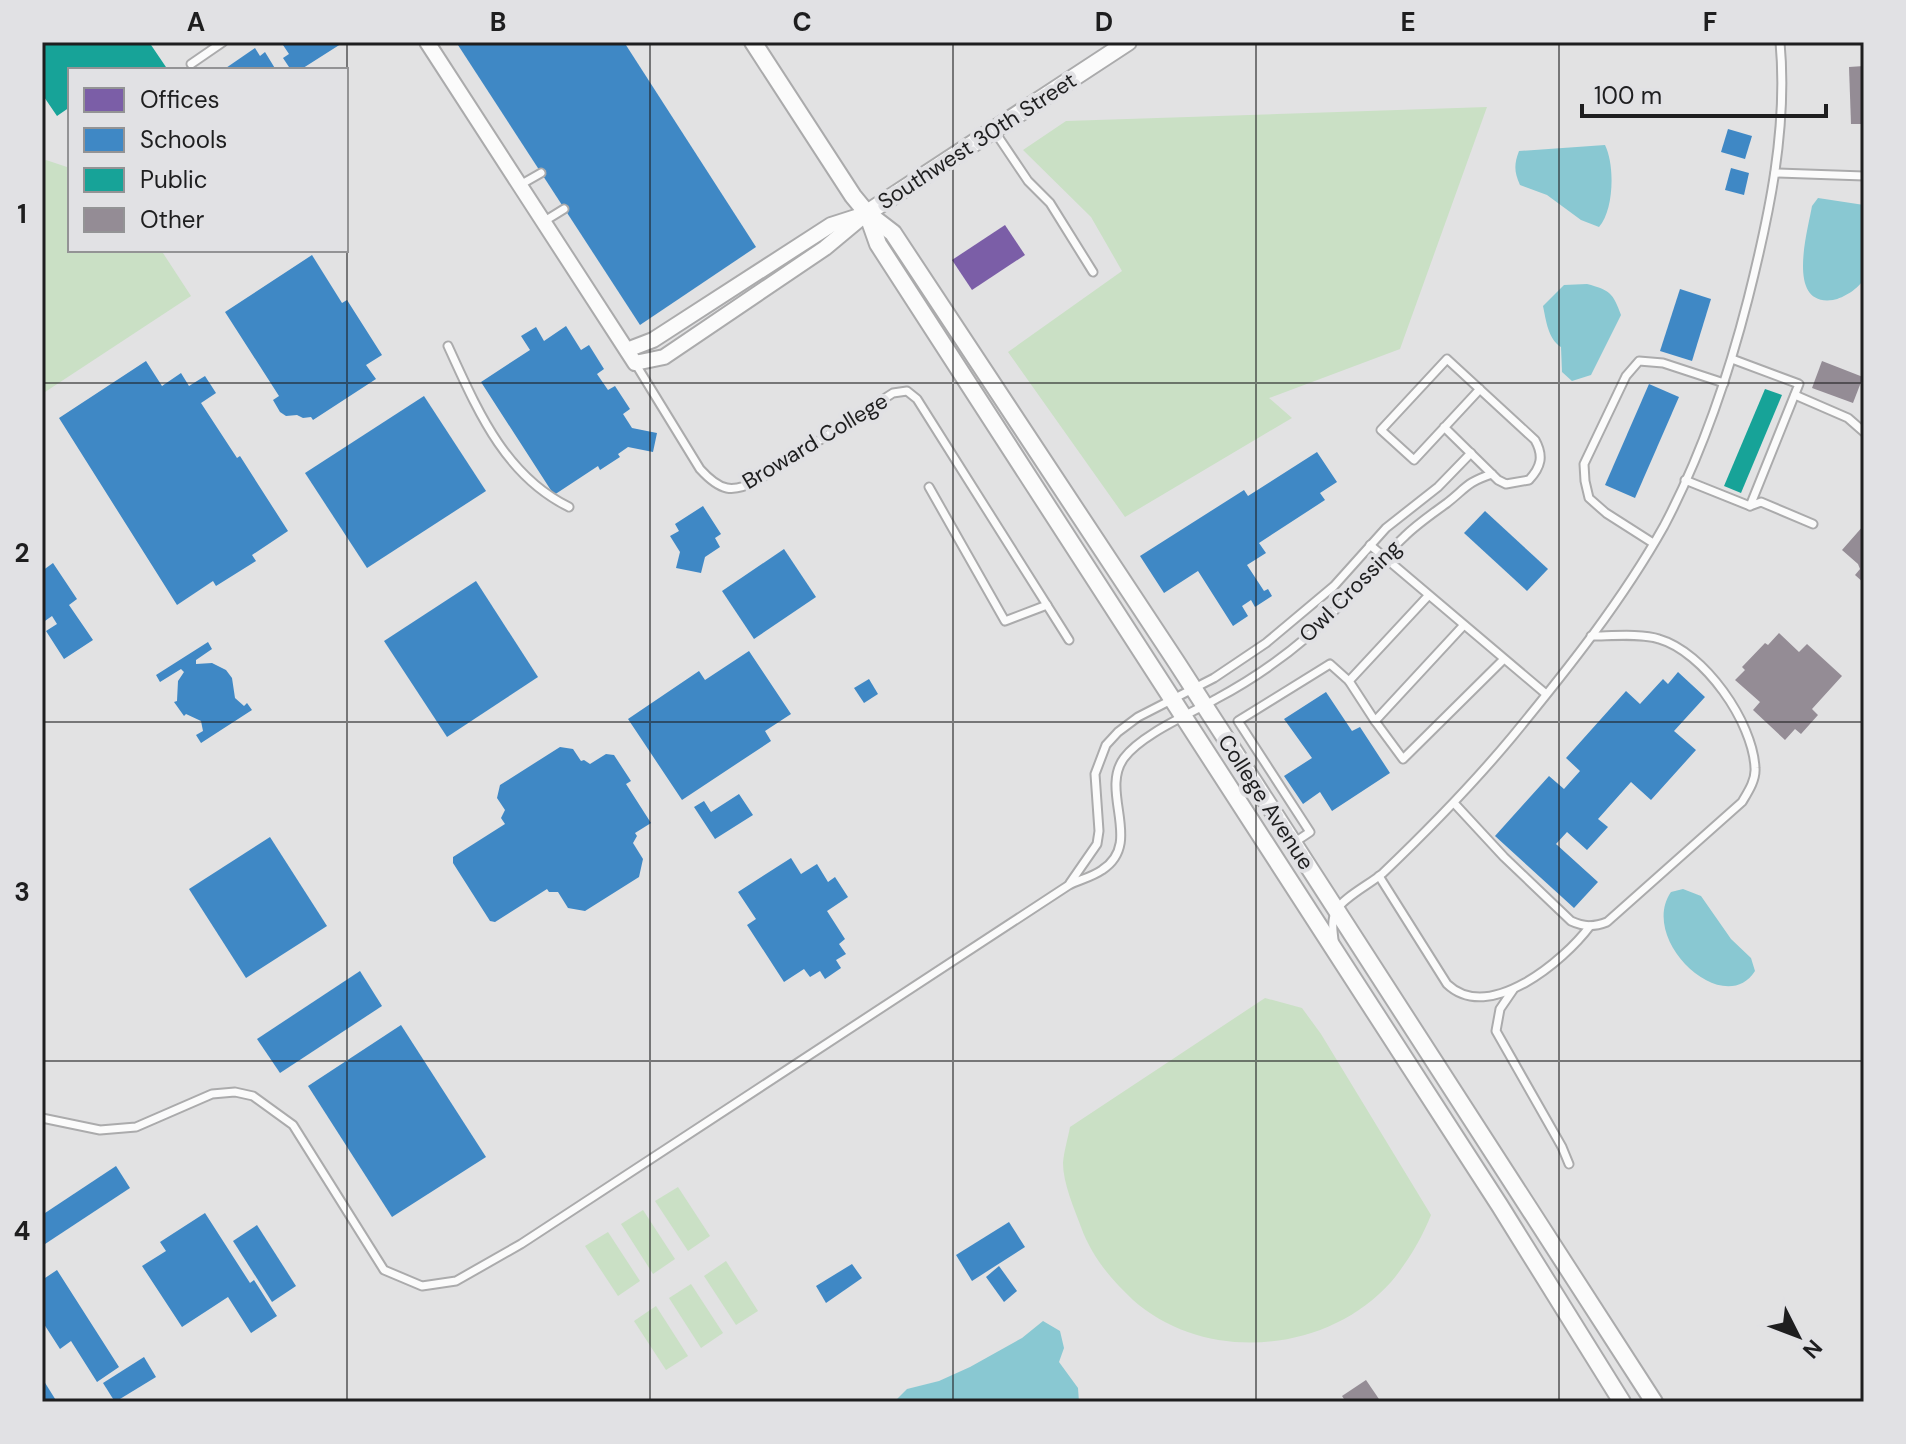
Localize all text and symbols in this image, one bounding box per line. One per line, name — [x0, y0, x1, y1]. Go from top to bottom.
text: A — [187, 5, 205, 39]
text: B — [490, 5, 506, 39]
text: C — [792, 5, 812, 39]
text: D — [1095, 5, 1113, 39]
text: E — [1400, 5, 1416, 39]
text: F — [1703, 5, 1717, 39]
street label: Southwest 30th Street — [872, 66, 1082, 216]
legend — [68, 68, 348, 252]
scale bar — [1582, 68, 1826, 118]
text: 100 m — [1594, 80, 1662, 111]
text: Offices — [140, 84, 220, 115]
text: Schools — [140, 124, 227, 155]
text: Public — [140, 164, 208, 195]
text: 1 — [17, 197, 27, 231]
text: Other — [140, 204, 204, 235]
street label: Broward College — [737, 386, 893, 496]
street label: Owl Crossing — [1293, 534, 1407, 648]
text: 2 — [14, 536, 30, 570]
street label: College Avenue — [1211, 729, 1321, 875]
text: 3 — [14, 875, 30, 909]
text: 4 — [14, 1214, 30, 1248]
north arrow — [1758, 1296, 1838, 1376]
text: N — [1796, 1333, 1829, 1365]

